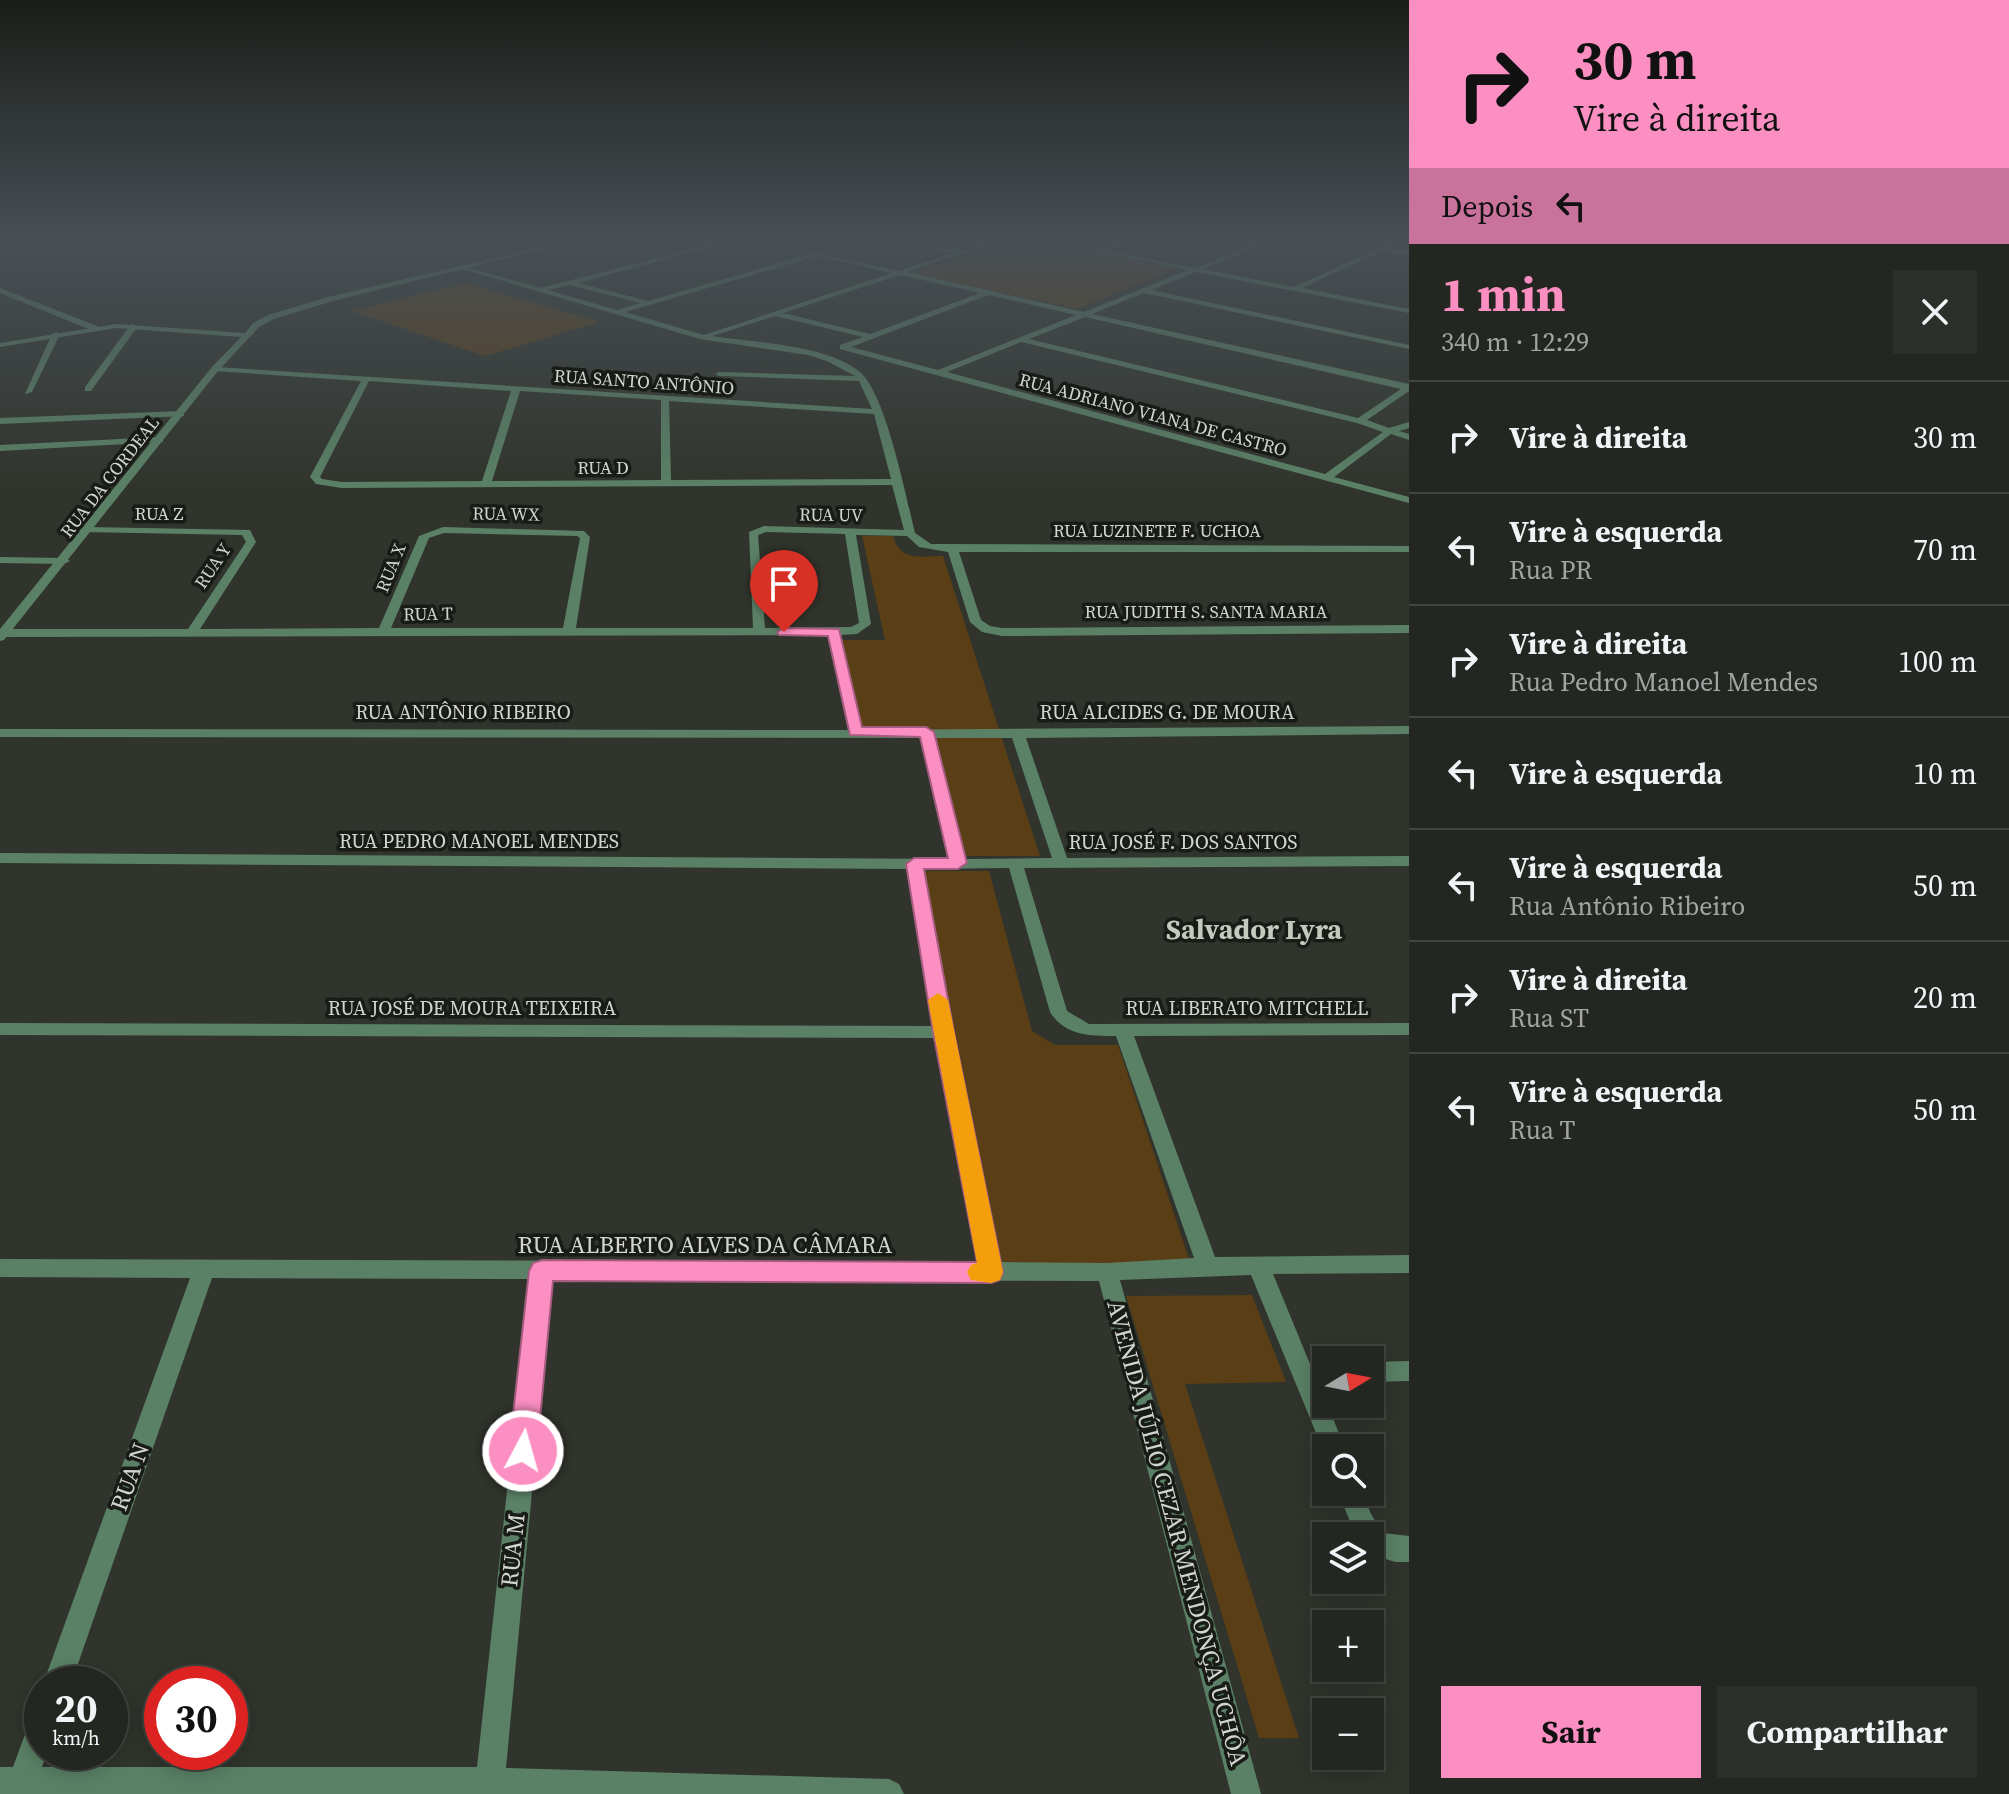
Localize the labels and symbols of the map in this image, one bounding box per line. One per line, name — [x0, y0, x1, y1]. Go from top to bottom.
street label: RUA SANTO ANTÔNIO — [553, 363, 735, 400]
street label: RUA ADRIANO VIANA DE CASTRO — [1016, 367, 1290, 462]
street label: RUA DA CORDEAL — [54, 411, 165, 543]
street label: RUA D — [577, 455, 629, 480]
street label: RUA WX — [472, 500, 540, 527]
street label: RUA Z — [135, 501, 184, 526]
street label: RUA UV — [799, 501, 863, 528]
street label: RUA LUZINETE F. UCHOA — [1053, 518, 1261, 543]
street label: RUA Y — [188, 538, 237, 593]
street label: RUA X — [369, 539, 412, 596]
pin — [750, 550, 818, 632]
street label: RUA JUDITH S. SANTA MARIA — [1085, 599, 1328, 624]
street label: RUA T — [403, 601, 453, 626]
street label: RUA ANTÔNIO RIBEIRO — [355, 698, 571, 726]
street label: RUA ALCIDES G. DE MOURA — [1040, 698, 1295, 726]
street label: RUA PEDRO MANOEL MENDES — [339, 827, 619, 855]
street label: RUA JOSÉ F. DOS SANTOS — [1068, 828, 1298, 856]
district label: Salvador Lyra — [1166, 910, 1342, 948]
street label: RUA JOSÉ DE MOURA TEIXEIRA — [328, 994, 617, 1022]
street label: RUA LIBERATO MITCHELL — [1125, 994, 1369, 1022]
street label: RUA ALBERTO ALVES DA CÂMARA — [518, 1228, 893, 1261]
street label: AVENIDA JÚLIO CEZAR MENDONÇA UCHÔA — [1099, 1296, 1256, 1769]
north arrow — [1312, 1346, 1384, 1418]
position arrow — [481, 1409, 565, 1493]
street label: RUA N — [102, 1438, 157, 1515]
street label: RUA M — [492, 1512, 533, 1588]
speed limit sign: 30 — [144, 1666, 248, 1770]

